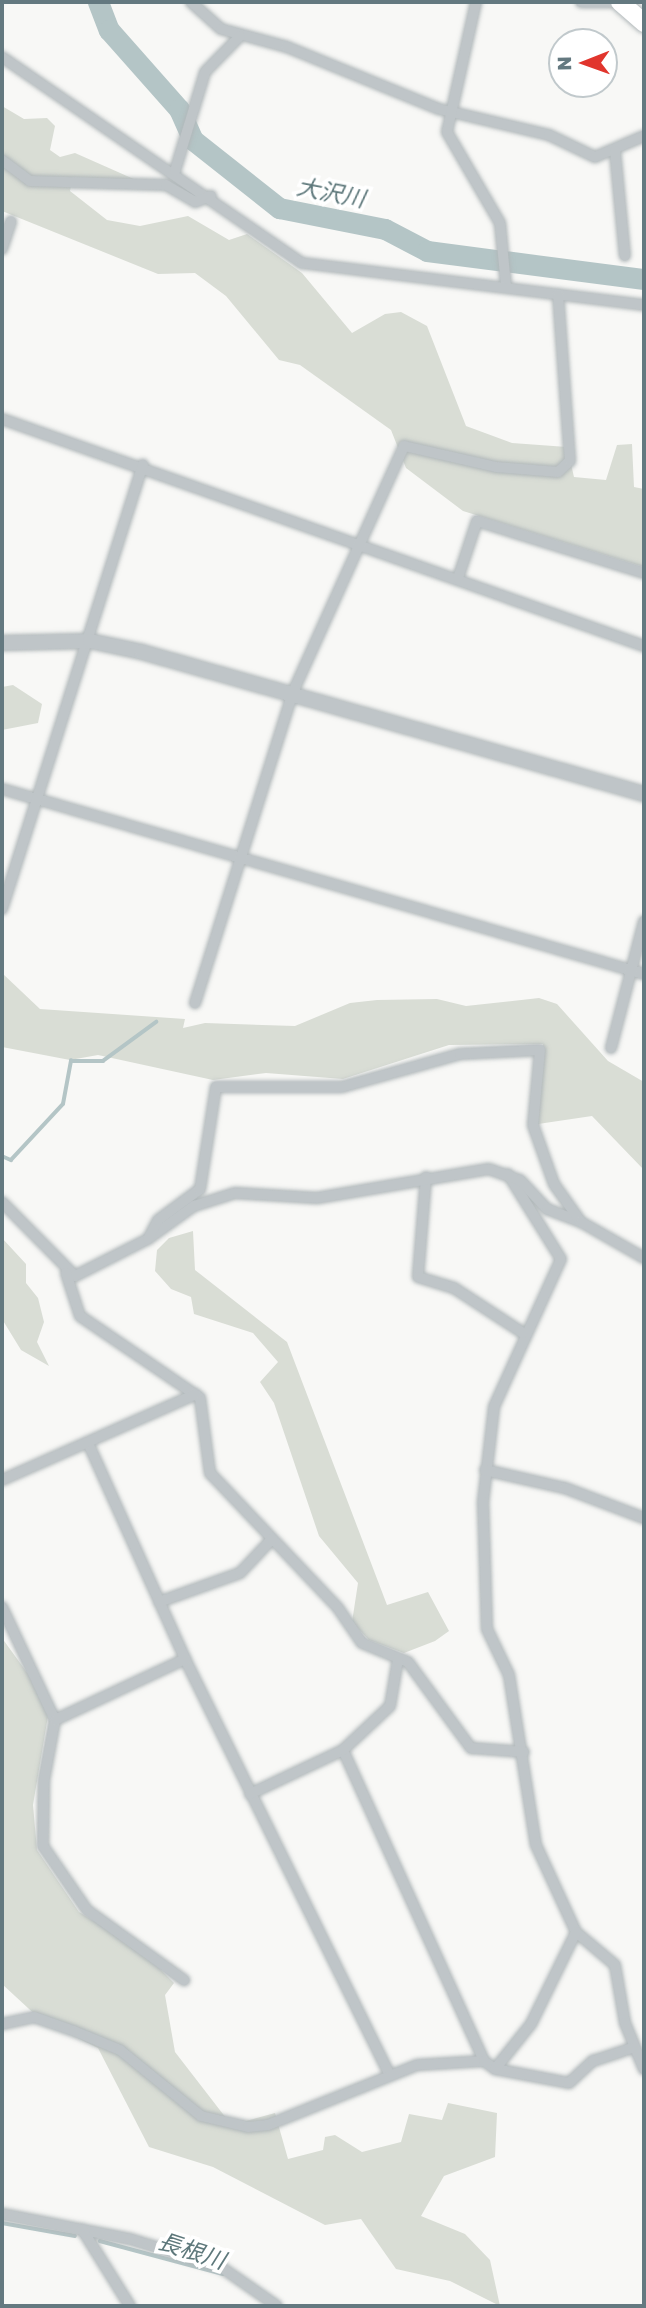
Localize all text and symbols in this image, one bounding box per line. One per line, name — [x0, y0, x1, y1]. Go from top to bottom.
north arrow — [548, 28, 618, 98]
text: N — [552, 56, 575, 71]
water label: 大沢川 — [295, 172, 367, 212]
water label: 長根川 — [155, 2226, 229, 2274]

